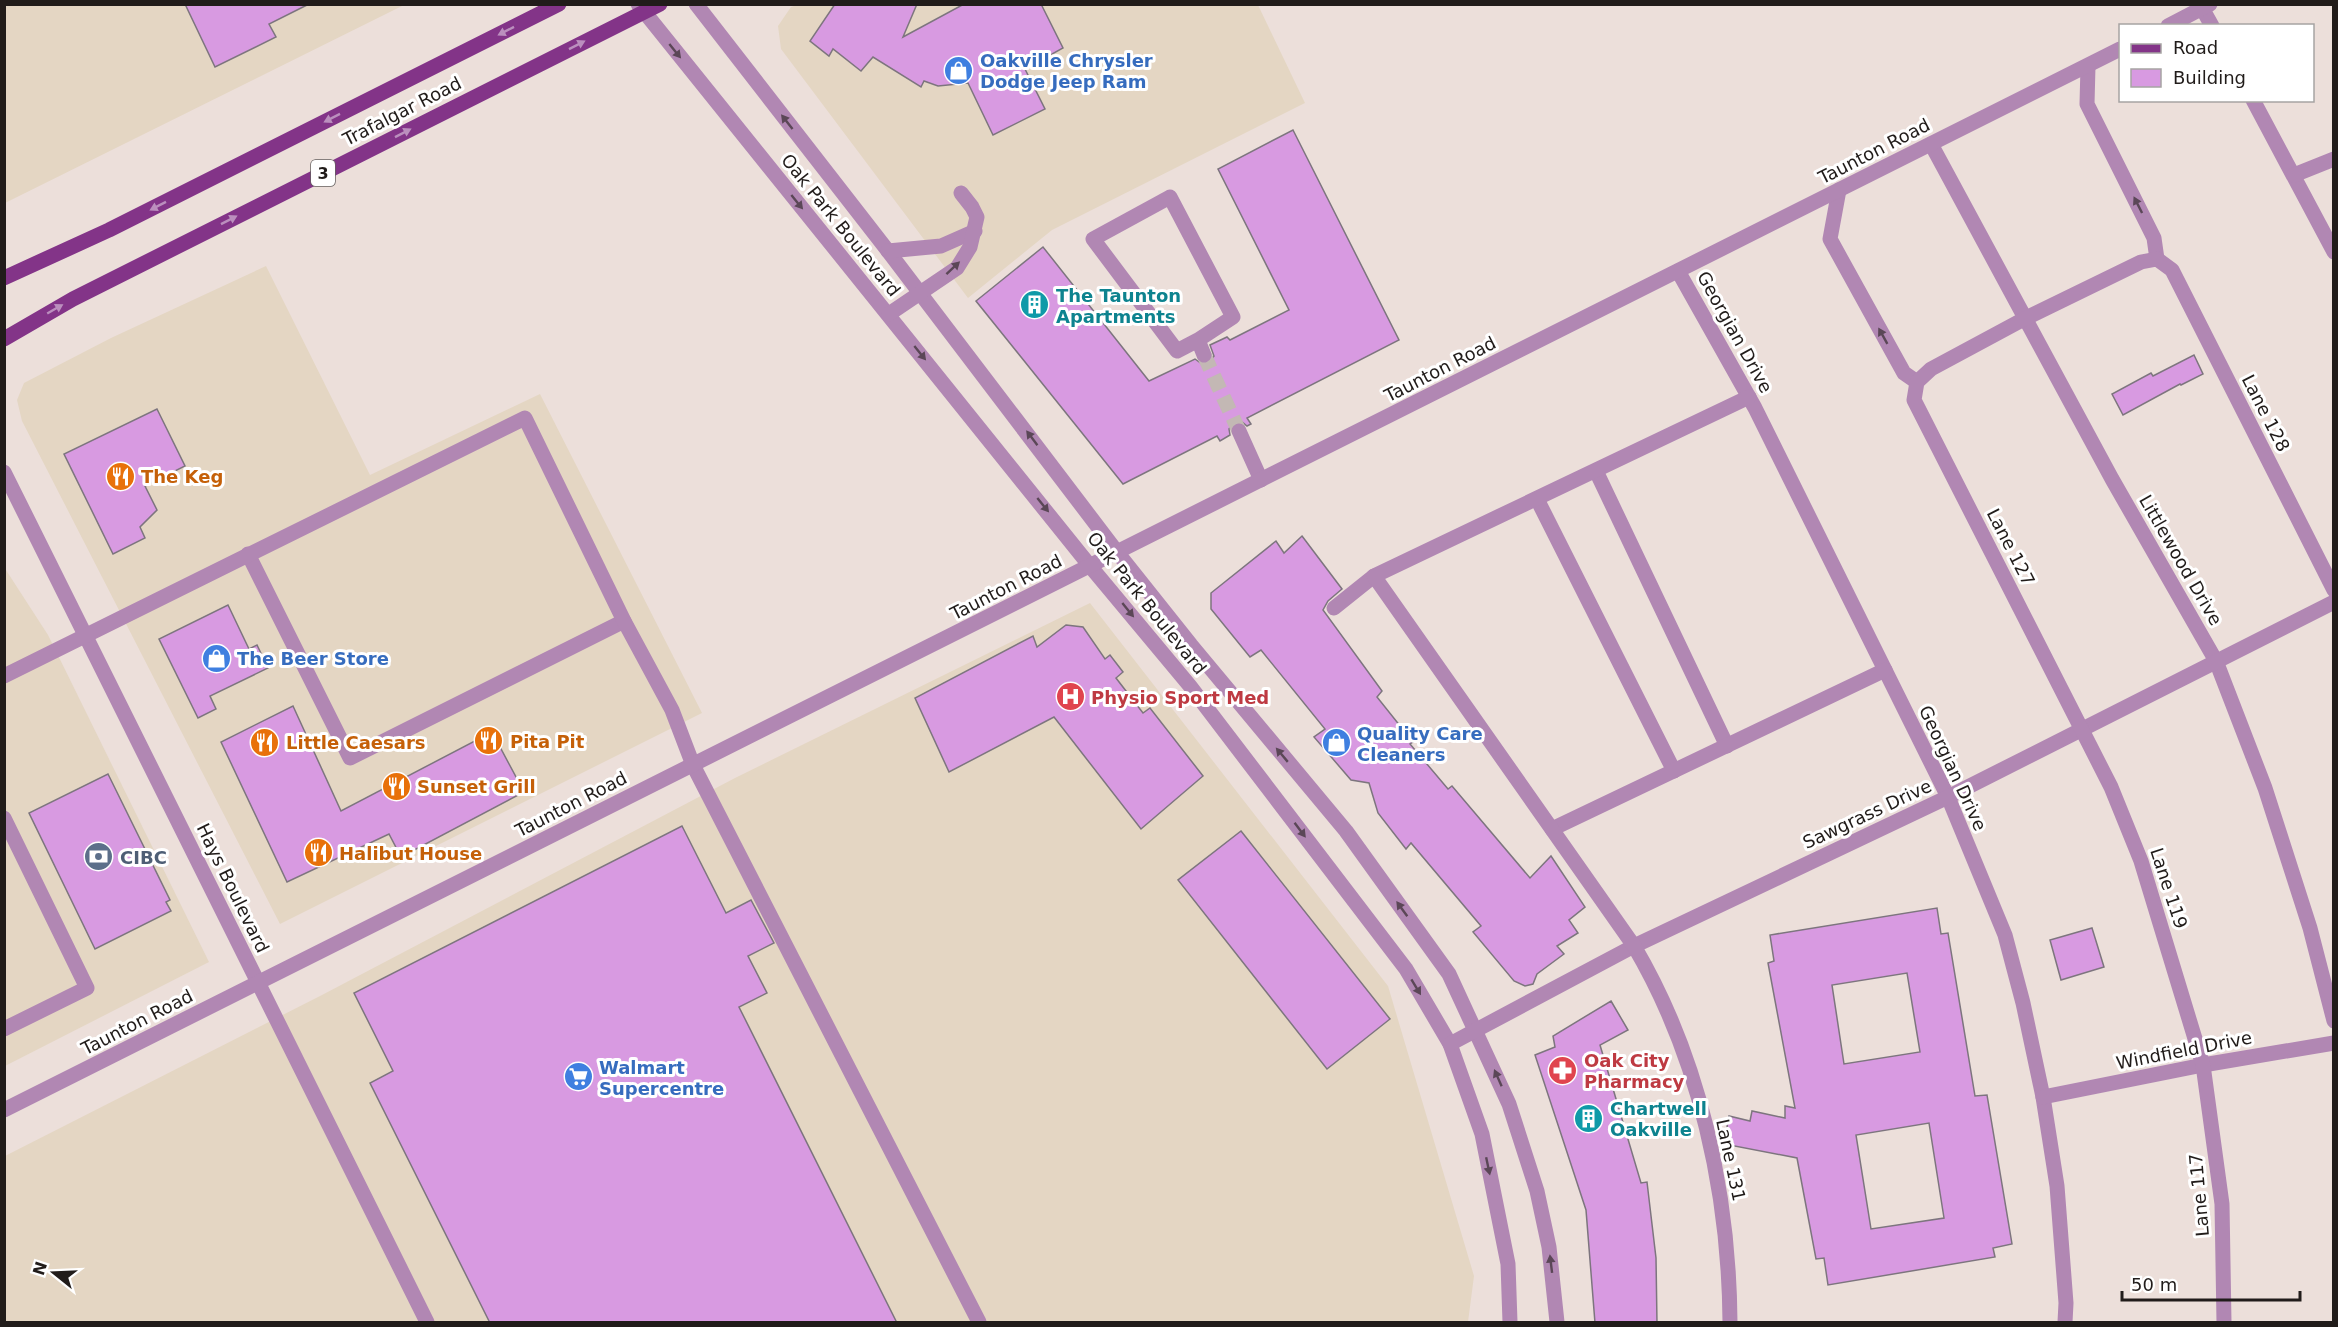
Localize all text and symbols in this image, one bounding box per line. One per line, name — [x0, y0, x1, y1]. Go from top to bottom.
legend — [2119, 24, 2314, 102]
one-way arrow — [498, 26, 515, 35]
text: Road — [2173, 37, 2218, 58]
one-way arrow — [569, 40, 586, 50]
one-way arrow — [668, 43, 680, 58]
place label: Oakville Chrysler Dodge Jeep Ram — [980, 50, 1153, 92]
shop icon: Oakville Chrysler Dodge Jeep Ram — [943, 54, 975, 86]
text: Building — [2173, 67, 2246, 88]
street label: Trafalgar Road — [338, 72, 465, 150]
one-way arrow — [323, 113, 340, 123]
one-way arrow — [781, 114, 794, 130]
street label: Taunton Road — [1814, 114, 1933, 189]
one-way arrow — [394, 128, 411, 137]
street label: Oak Park Boulevard — [777, 150, 905, 300]
road number: 3 — [311, 160, 335, 186]
one-way arrow — [791, 194, 804, 210]
one-way arrow — [2133, 196, 2143, 214]
one-way arrow — [149, 201, 166, 210]
one-way arrow — [220, 216, 237, 225]
one-way arrow — [946, 261, 961, 275]
street label: Georgian Drive — [1693, 268, 1777, 396]
place label: The Taunton Apartments — [1056, 285, 1181, 327]
building icon: The Taunton Apartments — [1019, 289, 1051, 321]
one-way arrow — [47, 304, 63, 315]
one-way arrow — [1878, 327, 1888, 344]
street label: Taunton Road — [1380, 332, 1499, 407]
one-way arrow — [914, 345, 927, 361]
street label: Lane 128 — [2238, 371, 2294, 455]
one-way arrow — [1026, 431, 1038, 446]
restaurant icon: The Keg — [104, 460, 136, 492]
place label: The Keg — [141, 466, 223, 487]
street label: Littlewood Drive — [2135, 491, 2227, 629]
one-way arrow — [1036, 497, 1049, 513]
street label: Lane 127 — [1983, 505, 2039, 589]
street label: Oak Park Boulevard — [1083, 528, 1211, 678]
street label: Taunton Road — [946, 550, 1065, 625]
one-way arrow — [1122, 602, 1135, 618]
shop icon: The Beer Store — [200, 642, 232, 674]
place label: The Beer Store — [237, 648, 389, 669]
hospital icon: Physio Sport Med — [1054, 681, 1086, 713]
place label: Physio Sport Med — [1091, 687, 1269, 708]
street label: Georgian Drive — [1915, 702, 1991, 834]
place label: Quality Care Cleaners — [1357, 723, 1483, 765]
restaurant icon: Pita Pit — [473, 725, 505, 757]
restaurant icon: Little Caesars — [249, 726, 281, 758]
shop icon: Quality Care Cleaners — [1320, 727, 1352, 759]
place label: Pita Pit — [510, 731, 585, 752]
place label: Little Caesars — [286, 732, 426, 753]
one-way arrow — [1276, 748, 1289, 763]
street label: Taunton Road — [511, 767, 630, 842]
restaurant icon: Sunset Grill — [380, 770, 412, 802]
street label: Sawgrass Drive — [1799, 775, 1935, 853]
place label: Sunset Grill — [417, 776, 536, 797]
street label: Hays Boulevard — [193, 820, 273, 956]
one-way arrow — [1294, 822, 1307, 838]
restaurant icon: Halibut House — [302, 837, 334, 869]
bank icon: CIBC — [83, 841, 115, 873]
place label: Halibut House — [339, 843, 482, 864]
street label: Lane 119 — [2146, 845, 2192, 931]
place label: CIBC — [120, 847, 167, 868]
one-way arrow — [1396, 901, 1408, 917]
one-way arrow — [1411, 979, 1422, 995]
street label: Taunton Road — [77, 985, 196, 1060]
street label: Windfield Drive — [2114, 1027, 2254, 1073]
place label: Oak City Pharmacy — [1584, 1050, 1685, 1092]
pharmacy icon: Oak City Pharmacy — [1547, 1054, 1579, 1086]
place label: Walmart Supercentre — [599, 1057, 724, 1099]
supermarket icon: Walmart Supercentre — [562, 1061, 594, 1093]
one-way arrow — [1493, 1069, 1502, 1086]
place label: Chartwell Oakville — [1610, 1098, 1707, 1140]
building icon: Chartwell Oakville — [1573, 1102, 1605, 1134]
street label: Lane 131 — [1712, 1117, 1750, 1203]
street label: Lane 117 — [2185, 1152, 2213, 1238]
one-way arrow — [1484, 1157, 1494, 1176]
north arrow — [24, 1243, 84, 1303]
one-way arrow — [1546, 1255, 1556, 1274]
text: N — [29, 1259, 51, 1278]
scale bar — [2122, 1264, 2300, 1302]
text: 50 m — [2131, 1274, 2177, 1295]

